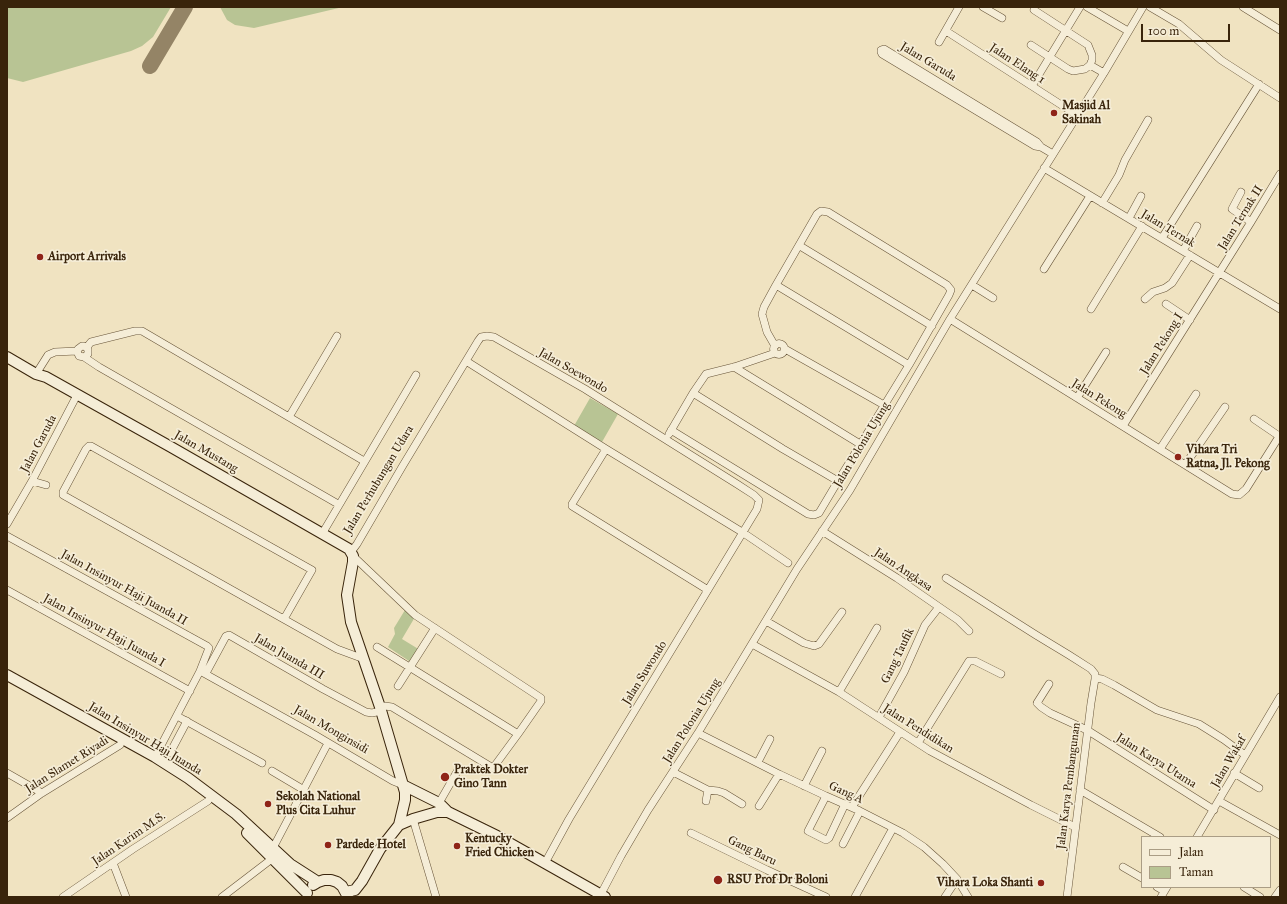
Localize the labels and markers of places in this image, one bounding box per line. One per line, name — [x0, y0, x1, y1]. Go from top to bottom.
place label: Masjid Al Sakinah — [1062, 99, 1110, 127]
marker: Masjid Al Sakinah — [1049, 108, 1059, 118]
place label: Airport Arrivals — [48, 250, 126, 264]
marker: Airport Arrivals — [35, 252, 45, 262]
place label: Vihara Tri Ratna, Jl. Pekong — [1186, 443, 1270, 471]
marker: Vihara Tri Ratna, Jl. Pekong — [1173, 452, 1183, 462]
place label: Praktek Dokter Gino Tann — [454, 763, 528, 791]
marker: Praktek Dokter Gino Tann — [439, 771, 451, 783]
place label: Sekolah National Plus Cita Luhur — [276, 790, 360, 818]
marker: Sekolah National Plus Cita Luhur — [263, 799, 273, 809]
place label: Kentucky Fried Chicken — [465, 832, 534, 860]
place label: Pardede Hotel — [336, 838, 406, 852]
marker: Pardede Hotel — [323, 840, 333, 850]
marker: Kentucky Fried Chicken — [452, 841, 462, 851]
place label: RSU Prof Dr Boloni — [727, 873, 828, 887]
marker: RSU Prof Dr Boloni — [712, 874, 724, 886]
place label: Vihara Loka Shanti — [937, 876, 1033, 890]
marker: Vihara Loka Shanti — [1036, 878, 1046, 888]

